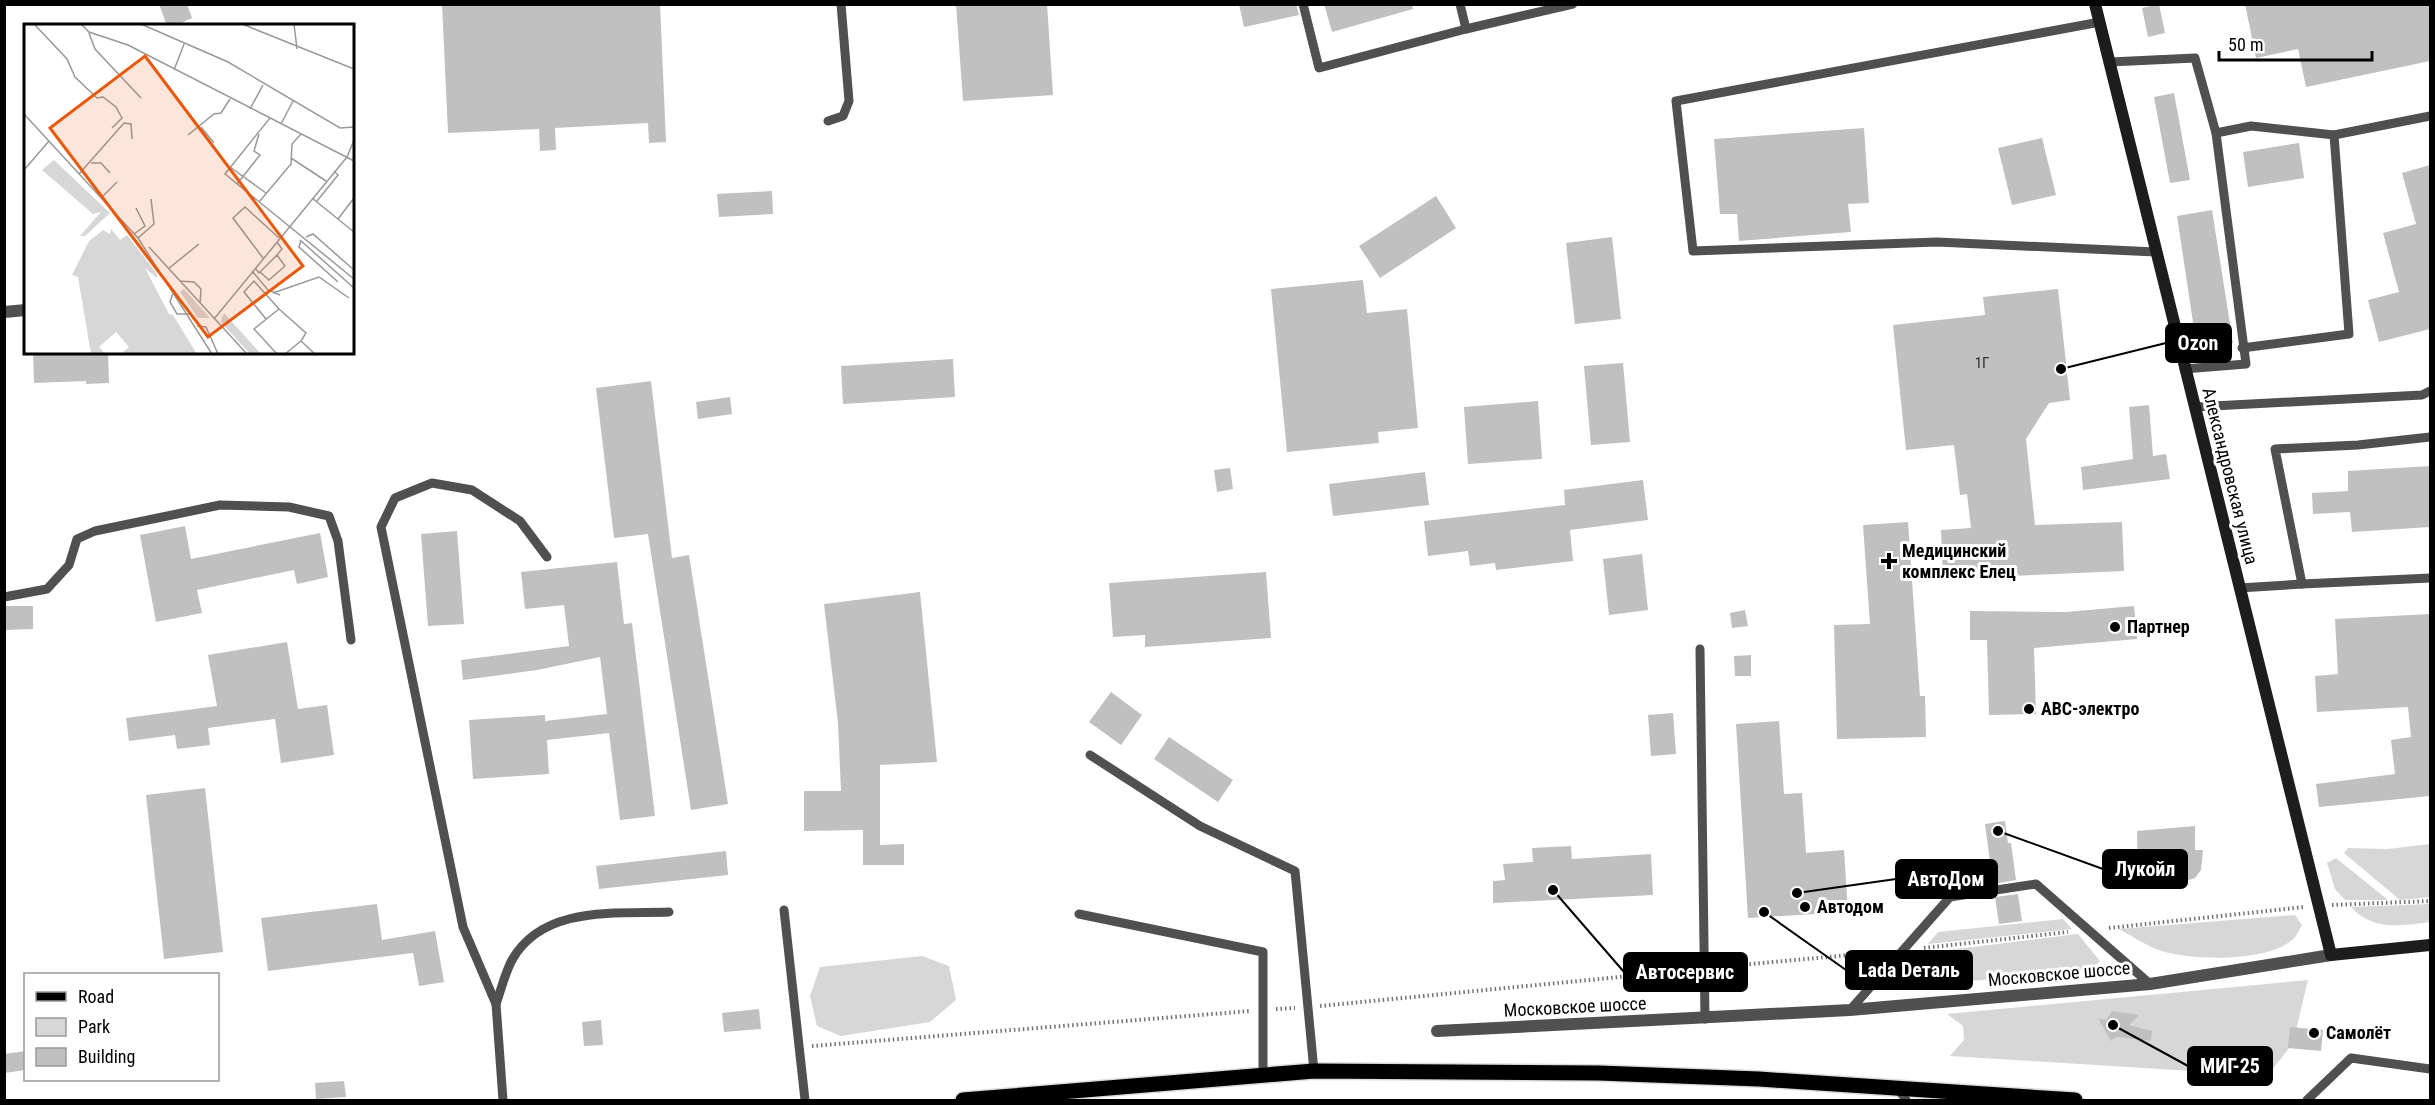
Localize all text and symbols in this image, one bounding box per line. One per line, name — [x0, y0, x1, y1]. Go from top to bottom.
inset map — [24, 24, 354, 354]
scale bar — [2219, 24, 2372, 62]
text: 50 m — [2228, 34, 2263, 55]
callout: Ozon — [2166, 324, 2231, 362]
text: Ozon — [2178, 331, 2218, 355]
house number: 1Г — [1975, 354, 1989, 372]
street label: Александровская улица — [2198, 385, 2263, 566]
place label: Медицинский комплекс Елец — [1902, 540, 2016, 582]
marker: Медицинский комплекс Елец — [1880, 552, 1898, 570]
place label: Партнер — [2127, 616, 2190, 637]
marker: Партнер — [2108, 620, 2122, 634]
place label: АВС-электро — [2041, 698, 2139, 719]
marker: АВС-электро — [2022, 702, 2036, 716]
callout: Лукойл — [2103, 850, 2187, 888]
text: Лукойл — [2115, 857, 2175, 881]
callout: АвтоДом — [1896, 860, 1997, 898]
text: АвтоДом — [1908, 867, 1984, 891]
place label: Автодом — [1817, 896, 1884, 917]
marker: Автодом — [1798, 900, 1812, 914]
callout: Lada Dеталь — [1846, 951, 1972, 989]
callout: Автосервис — [1624, 953, 1747, 991]
street label: Московское шоссе — [1987, 957, 2131, 990]
text: Lada Dеталь — [1858, 958, 1960, 982]
text: Автосервис — [1636, 960, 1734, 984]
legend — [24, 973, 219, 1081]
text: Road — [78, 986, 114, 1007]
street label: Московское шоссе — [1503, 992, 1647, 1021]
text: Park — [78, 1016, 110, 1037]
place label: Самолёт — [2326, 1022, 2391, 1043]
marker: Самолёт — [2307, 1026, 2321, 1040]
text: Building — [78, 1046, 135, 1067]
callout: МИГ-25 — [2188, 1047, 2272, 1085]
text: МИГ-25 — [2200, 1054, 2260, 1078]

